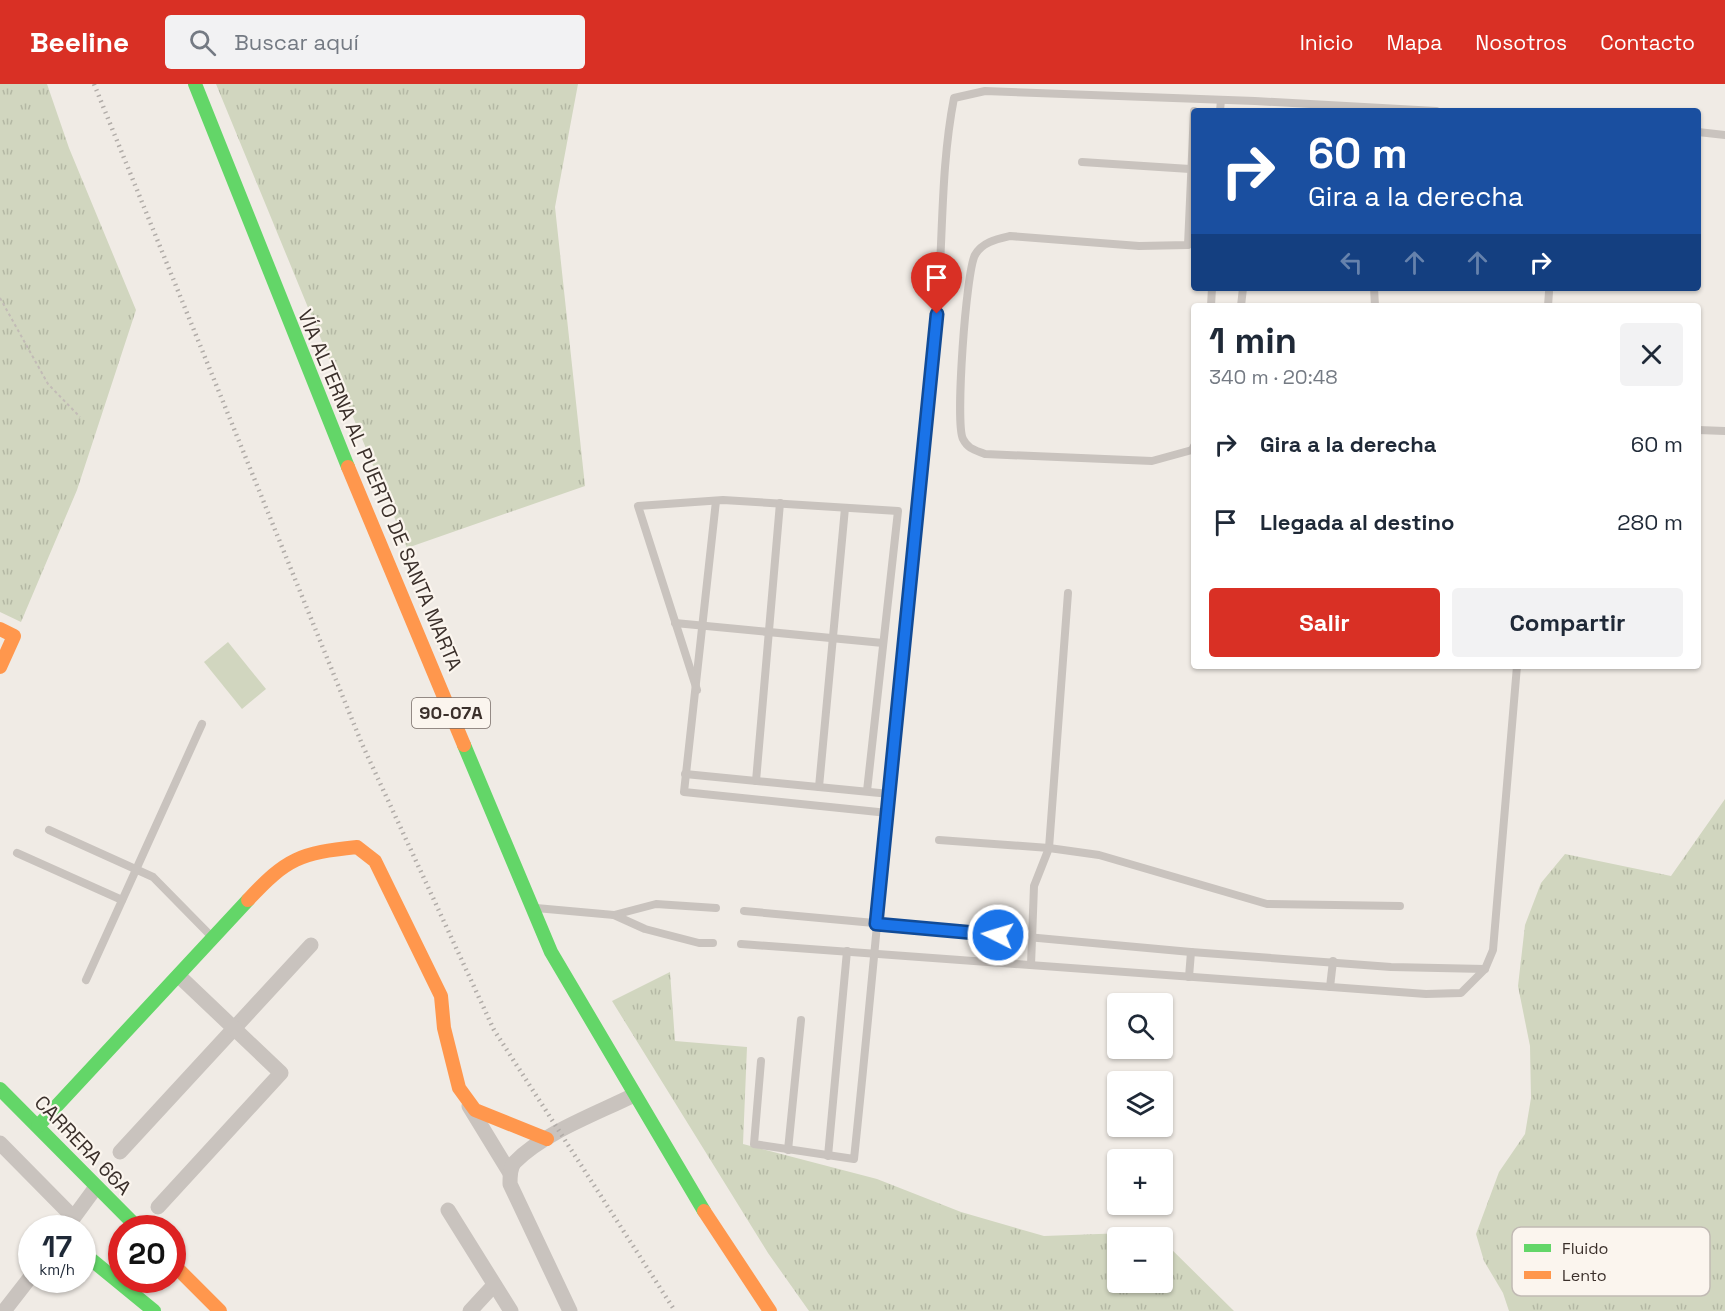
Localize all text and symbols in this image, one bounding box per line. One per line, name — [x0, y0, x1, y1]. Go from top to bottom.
search box — [165, 15, 585, 69]
text: Beeline — [30, 24, 129, 60]
icon: search — [186, 26, 219, 59]
text: Buscar aquí — [234, 28, 359, 56]
text: Inicio — [1300, 29, 1354, 56]
text: Mapa — [1387, 29, 1442, 56]
text: Nosotros — [1475, 29, 1567, 56]
text: Contacto — [1600, 29, 1695, 56]
text: 60 m — [1308, 127, 1408, 180]
icon: right — [1209, 132, 1287, 210]
text: Gira a la derecha — [1308, 179, 1523, 214]
icon: left — [1335, 246, 1368, 279]
icon: ahead — [1398, 246, 1431, 279]
icon: ahead — [1461, 246, 1494, 279]
icon: right — [1524, 246, 1557, 279]
pin — [911, 252, 962, 314]
icon: arrive — [920, 261, 953, 294]
street label: VÍA ALTERNA AL PUERTO DE SANTA MARTA — [292, 306, 468, 675]
text: 1 min — [1209, 318, 1297, 364]
button: close — [1620, 323, 1683, 386]
text: 340 m · 20:48 — [1209, 364, 1338, 390]
icon: right — [1209, 428, 1242, 461]
text: Gira a la derecha — [1260, 430, 1437, 458]
text: 60 m — [1631, 430, 1683, 458]
icon: arrive — [1209, 506, 1242, 539]
text: Llegada al destino — [1260, 508, 1454, 536]
text: 280 m — [1617, 508, 1683, 536]
button: Salir — [1209, 588, 1440, 657]
button: Compartir — [1452, 588, 1683, 657]
road number: 90-07A — [412, 698, 490, 728]
position arrow — [966, 903, 1030, 967]
map controls — [1107, 993, 1173, 1293]
button: search — [1107, 993, 1173, 1059]
button: layers — [1107, 1071, 1173, 1137]
street label: CARRERA 66A — [29, 1090, 137, 1201]
button: + — [1107, 1149, 1173, 1215]
speed limit sign: 20 — [108, 1215, 186, 1293]
text: 17 — [42, 1227, 72, 1266]
button: − — [1107, 1227, 1173, 1293]
legend — [1512, 1227, 1710, 1296]
text: Fluido — [1562, 1238, 1608, 1259]
text: km/h — [39, 1260, 75, 1279]
text: Lento — [1562, 1265, 1607, 1286]

